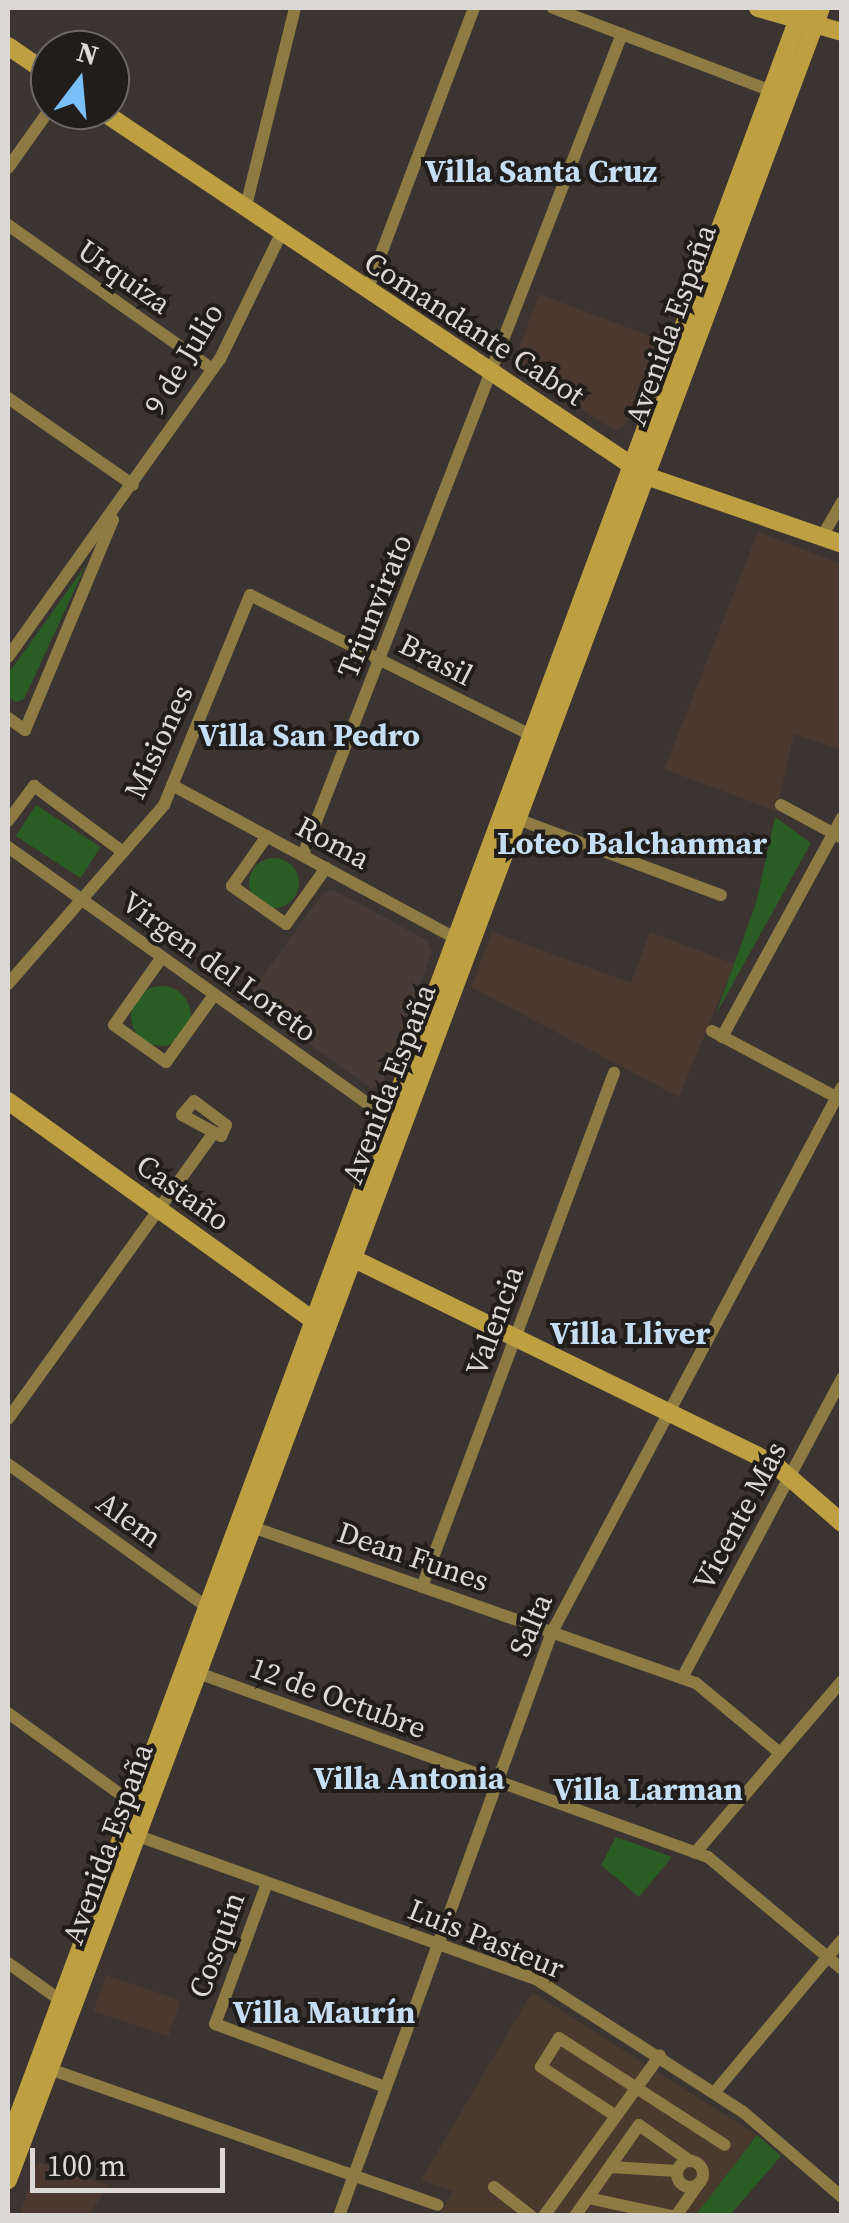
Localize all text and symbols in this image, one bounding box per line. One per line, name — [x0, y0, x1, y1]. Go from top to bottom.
north arrow — [30, 30, 130, 130]
text: N — [73, 32, 103, 74]
district label: Villa Santa Cruz — [425, 152, 657, 190]
street label: Avenida España — [618, 220, 724, 430]
street label: Urquiza — [71, 232, 177, 322]
street label: Comandante Cabot — [357, 244, 591, 414]
street label: 9 de Julio — [137, 297, 231, 421]
street label: Triunvirato — [330, 529, 420, 683]
street label: Brasil — [393, 626, 479, 694]
street label: Misiones — [117, 680, 201, 804]
district label: Villa San Pedro — [198, 716, 420, 754]
street label: Roma — [290, 809, 376, 877]
district label: Loteo Balchanmar — [497, 824, 767, 862]
street label: Virgen del Loreto — [114, 884, 324, 1050]
street label: Avenida España — [334, 979, 444, 1189]
street label: Castaño — [129, 1147, 237, 1239]
street label: Valencia — [459, 1261, 531, 1381]
district label: Villa Lliver — [550, 1314, 710, 1352]
street label: Vicente Mas — [686, 1436, 794, 1596]
street label: Alem — [90, 1485, 168, 1555]
street label: Dean Funes — [333, 1514, 493, 1600]
street label: Salta — [502, 1588, 560, 1662]
street label: 12 de Octubre — [245, 1650, 431, 1746]
street label: Avenida España — [55, 1739, 161, 1949]
district label: Villa Antonia — [313, 1759, 505, 1797]
district label: Villa Larman — [553, 1770, 743, 1808]
street label: Cosquin — [181, 1887, 253, 2003]
street label: Luis Pasteur — [403, 1891, 569, 1987]
district label: Villa Maurín — [232, 1993, 416, 2031]
scale bar — [35, 2128, 230, 2190]
text: 100 m — [47, 2145, 126, 2186]

